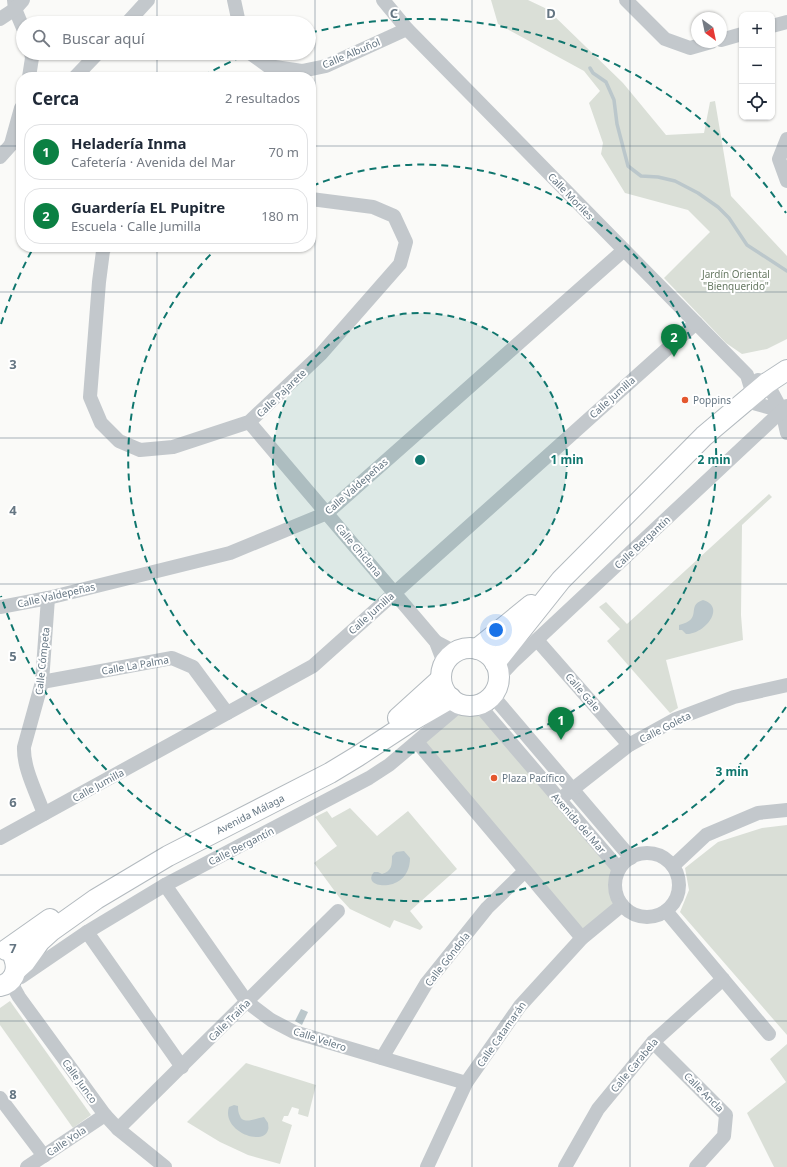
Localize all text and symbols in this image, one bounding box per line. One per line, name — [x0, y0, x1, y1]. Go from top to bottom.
text: C — [390, 4, 398, 22]
text: D — [546, 4, 556, 22]
north arrow — [691, 12, 727, 48]
map controls — [739, 12, 775, 120]
button: + — [739, 12, 775, 48]
search box — [16, 16, 316, 60]
icon: search — [30, 27, 52, 49]
text: Buscar aquí — [62, 28, 145, 48]
street label: Calle Albuñol — [320, 35, 382, 71]
button: − — [739, 48, 775, 84]
button: locate — [739, 84, 775, 120]
text: Cerca — [32, 87, 79, 110]
text: 2 resultados — [225, 89, 300, 107]
text: Heladería Inma — [71, 133, 187, 153]
text: 1 — [42, 143, 50, 161]
text: 70 m — [269, 143, 299, 161]
text: Cafetería · Avenida del Mar — [71, 153, 235, 171]
street label: Calle Moriles — [545, 169, 597, 223]
text: Guardería EL Pupitre — [71, 197, 225, 217]
text: 2 — [42, 207, 50, 225]
text: 180 m — [261, 207, 299, 225]
text: Escuela · Calle Jumilla — [71, 217, 201, 235]
park label: Jardín Oriental "Bienquerido" — [701, 267, 770, 293]
pin: 2 — [661, 324, 687, 357]
text: 3 — [9, 355, 17, 373]
street label: Calle Pajarete — [253, 365, 309, 420]
street label: Calle Jumilla — [586, 373, 638, 421]
place label: Poppins — [693, 393, 731, 407]
marker: Poppins — [680, 395, 690, 405]
text: 1 min — [550, 451, 584, 468]
text: 2 min — [697, 451, 731, 468]
centre of rings — [413, 453, 427, 467]
street label: Calle Valdepeñas — [321, 455, 391, 517]
text: 4 — [9, 501, 17, 519]
street label: Calle Bergantín — [611, 512, 673, 572]
street label: Calle Chiclana — [333, 521, 385, 579]
street label: Calle Valdepeñas — [16, 579, 96, 611]
street label: Calle Jumilla — [345, 589, 397, 637]
your location — [486, 620, 506, 640]
street label: Calle Cómpeta — [31, 626, 53, 696]
text: 5 — [9, 647, 17, 665]
street label: Calle La Palma — [100, 652, 170, 678]
street label: Calle Gale — [562, 670, 604, 714]
pin: 1 — [548, 707, 574, 740]
street label: Calle Goleta — [637, 708, 693, 746]
text: 3 min — [715, 763, 749, 780]
street label: Calle Jumilla — [70, 765, 126, 805]
place label: Plaza Pacífico — [502, 771, 565, 785]
marker: Plaza Pacífico — [489, 773, 499, 783]
street label: Avenida del Mar — [549, 790, 609, 856]
street label: Avenida Málaga — [213, 791, 287, 837]
text: 6 — [9, 793, 17, 811]
street label: Calle Bergantín — [206, 823, 276, 869]
street label: Calle Góndola — [421, 929, 473, 989]
text: 7 — [9, 939, 17, 957]
street label: Calle Traiña — [205, 996, 253, 1044]
street label: Calle Catamarán — [473, 998, 529, 1070]
street label: Calle Velero — [292, 1024, 348, 1054]
street label: Calle Carabela — [607, 1035, 661, 1095]
street label: Calle Junco — [59, 1056, 101, 1106]
street label: Calle Ancla — [681, 1069, 727, 1115]
text: 8 — [9, 1085, 17, 1103]
street label: Calle Yola — [44, 1123, 88, 1159]

